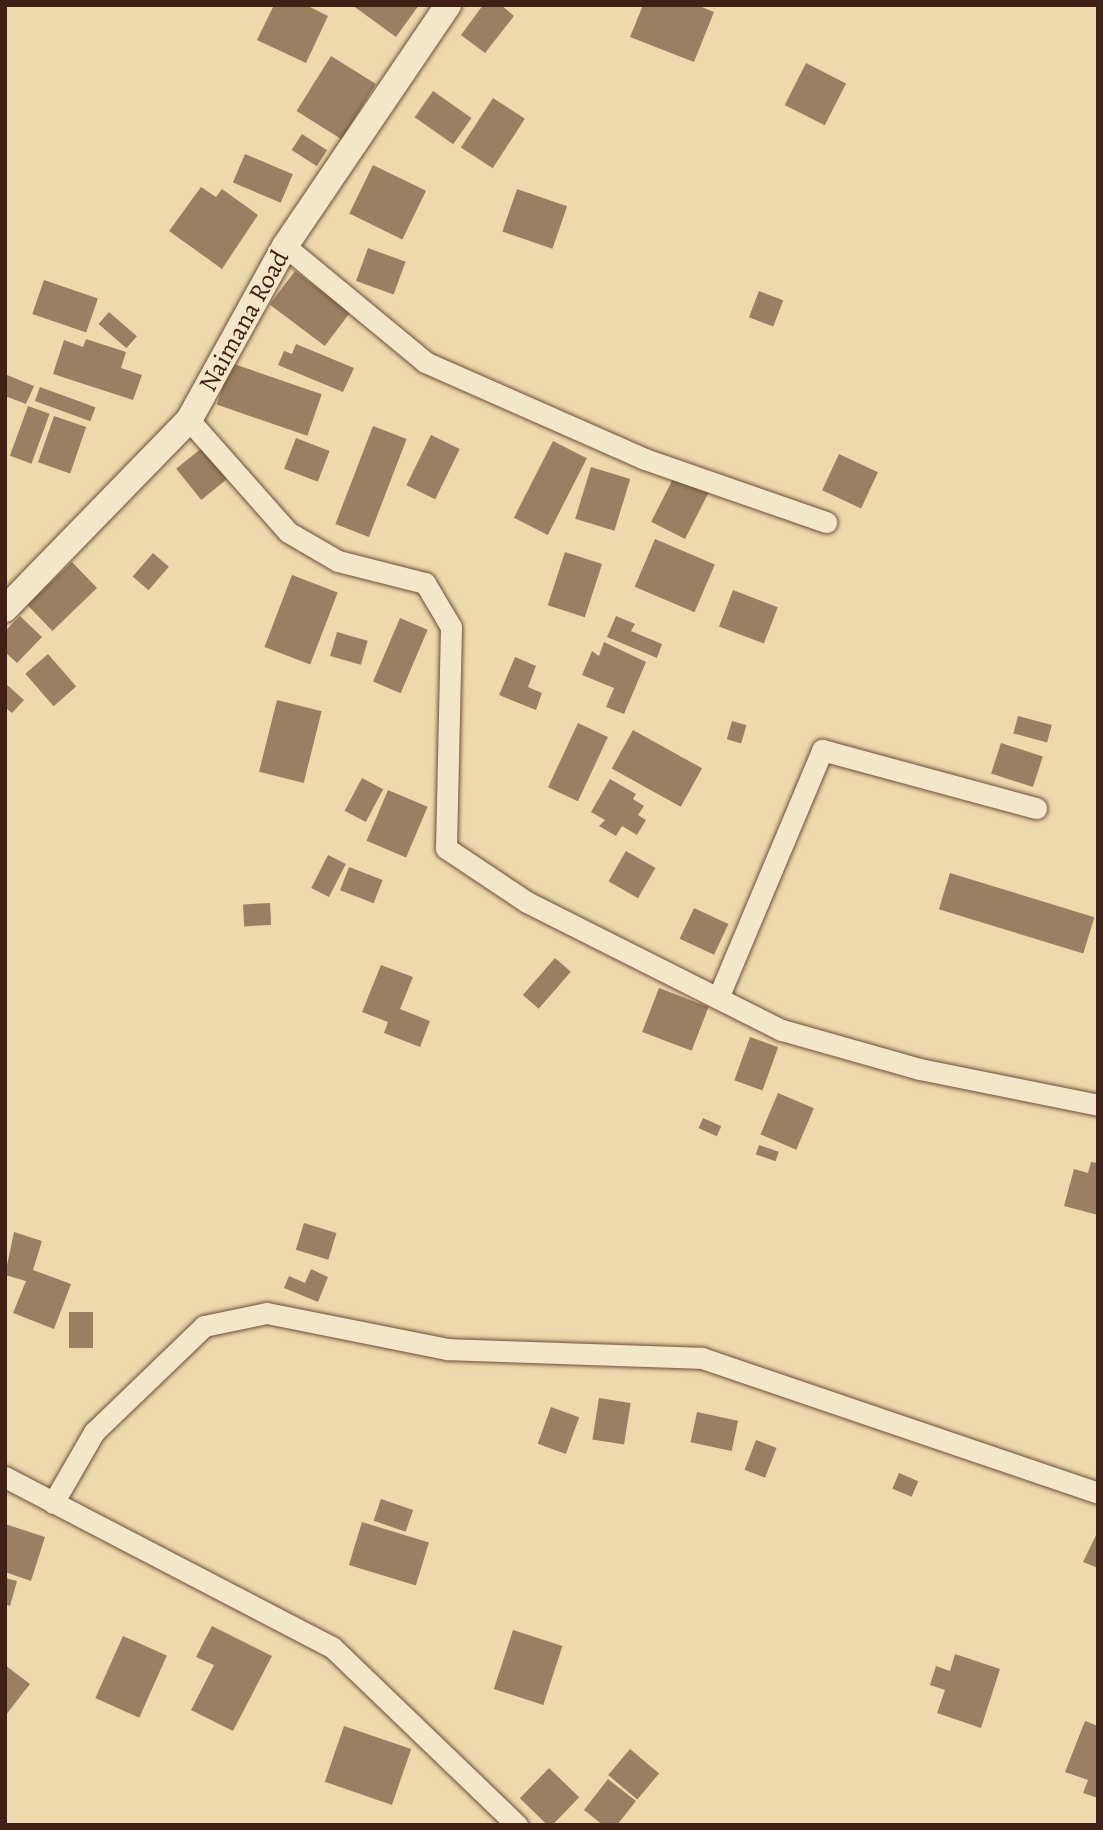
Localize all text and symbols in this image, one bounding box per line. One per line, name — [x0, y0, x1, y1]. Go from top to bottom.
street label: Naimana Road — [192, 245, 296, 397]

